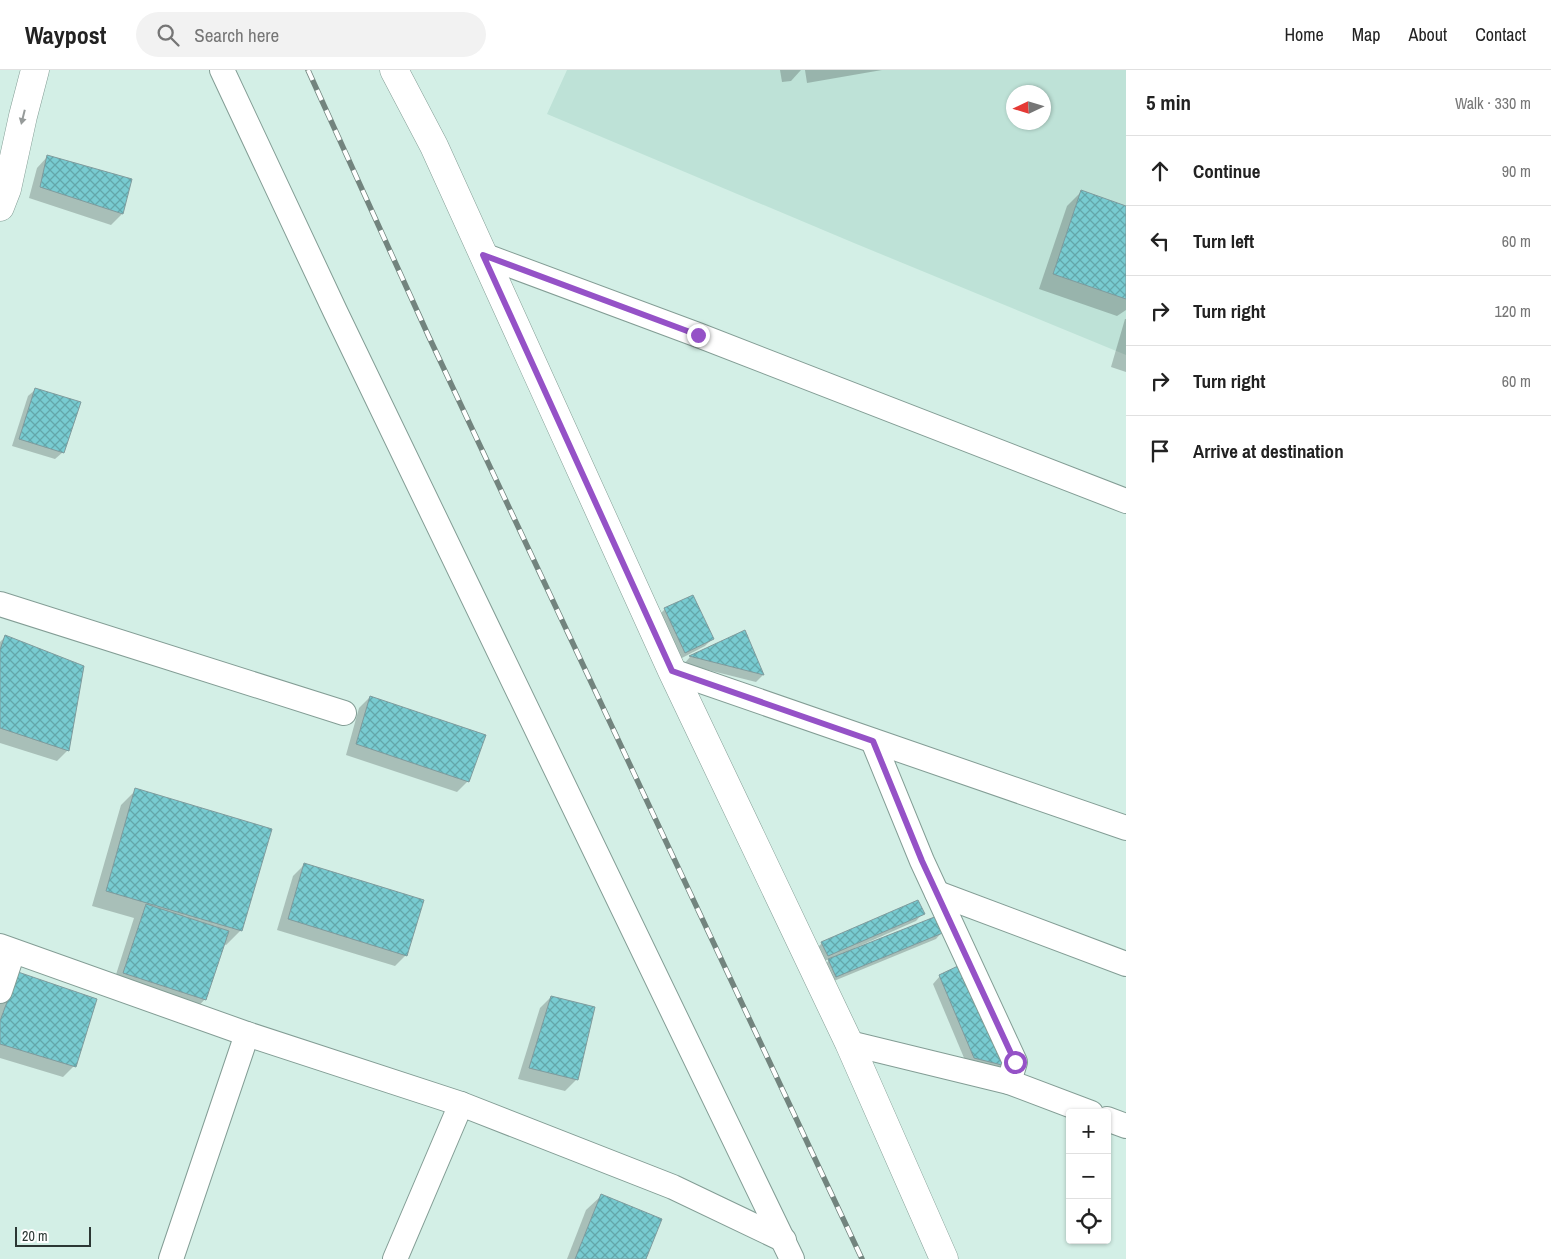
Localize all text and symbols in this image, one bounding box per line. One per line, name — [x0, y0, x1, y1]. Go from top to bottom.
search box — [136, 12, 486, 57]
text: Waypost — [25, 19, 106, 51]
icon: search — [154, 21, 182, 49]
text: Search here — [194, 22, 279, 48]
text: Home — [1284, 22, 1324, 47]
text: Map — [1352, 22, 1381, 47]
text: About — [1409, 22, 1447, 47]
text: Contact — [1475, 22, 1526, 47]
north arrow — [1006, 85, 1051, 130]
text: 5 min — [1146, 88, 1191, 117]
text: Walk · 330 m — [1455, 92, 1531, 114]
one-way arrow — [19, 110, 27, 125]
icon: ahead — [1146, 157, 1174, 185]
text: Continue — [1193, 158, 1261, 184]
text: 90 m — [1502, 160, 1531, 182]
icon: left — [1146, 227, 1174, 255]
text: Turn left — [1193, 228, 1254, 254]
text: 60 m — [1502, 230, 1531, 252]
icon: right — [1146, 297, 1174, 325]
text: Turn right — [1193, 298, 1265, 324]
text: 120 m — [1495, 300, 1531, 322]
route end — [687, 324, 710, 347]
icon: right — [1146, 367, 1174, 395]
text: Turn right — [1193, 368, 1265, 394]
text: 60 m — [1502, 370, 1531, 392]
icon: arrive — [1146, 437, 1174, 465]
text: Arrive at destination — [1193, 438, 1344, 464]
route start — [1004, 1051, 1027, 1074]
map controls — [1066, 1109, 1111, 1244]
button: + — [1066, 1109, 1111, 1154]
button: − — [1066, 1154, 1111, 1199]
button: locate — [1066, 1199, 1111, 1244]
scale bar — [15, 1224, 91, 1247]
text: 20 m — [22, 1227, 48, 1245]

